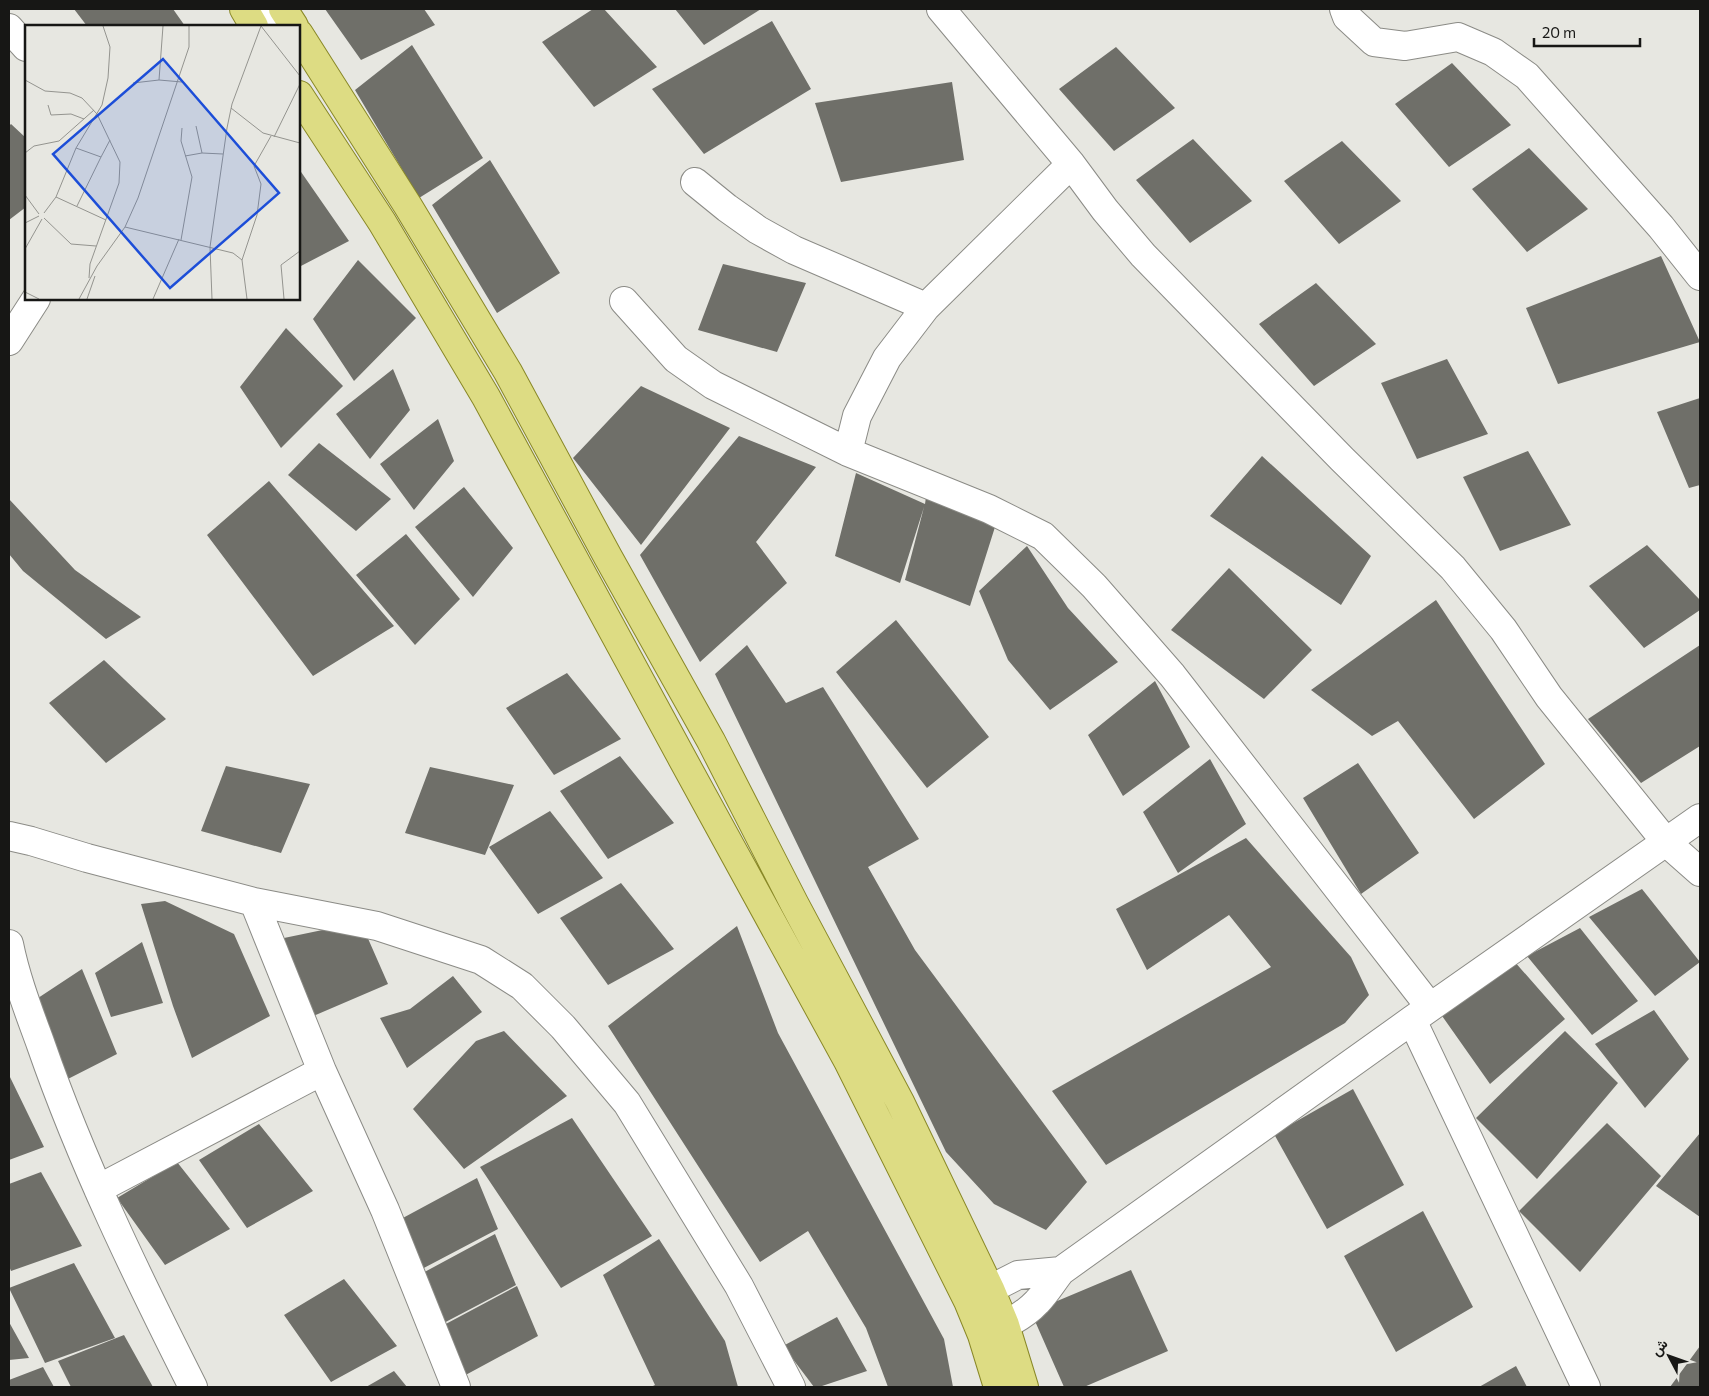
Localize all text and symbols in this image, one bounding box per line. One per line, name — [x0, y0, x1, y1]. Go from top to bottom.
scale bar — [1534, 15, 1640, 47]
text: 20 m — [1542, 23, 1576, 41]
inset map — [25, 25, 300, 300]
north arrow — [1644, 1331, 1694, 1381]
text: ش — [1647, 1335, 1672, 1360]

